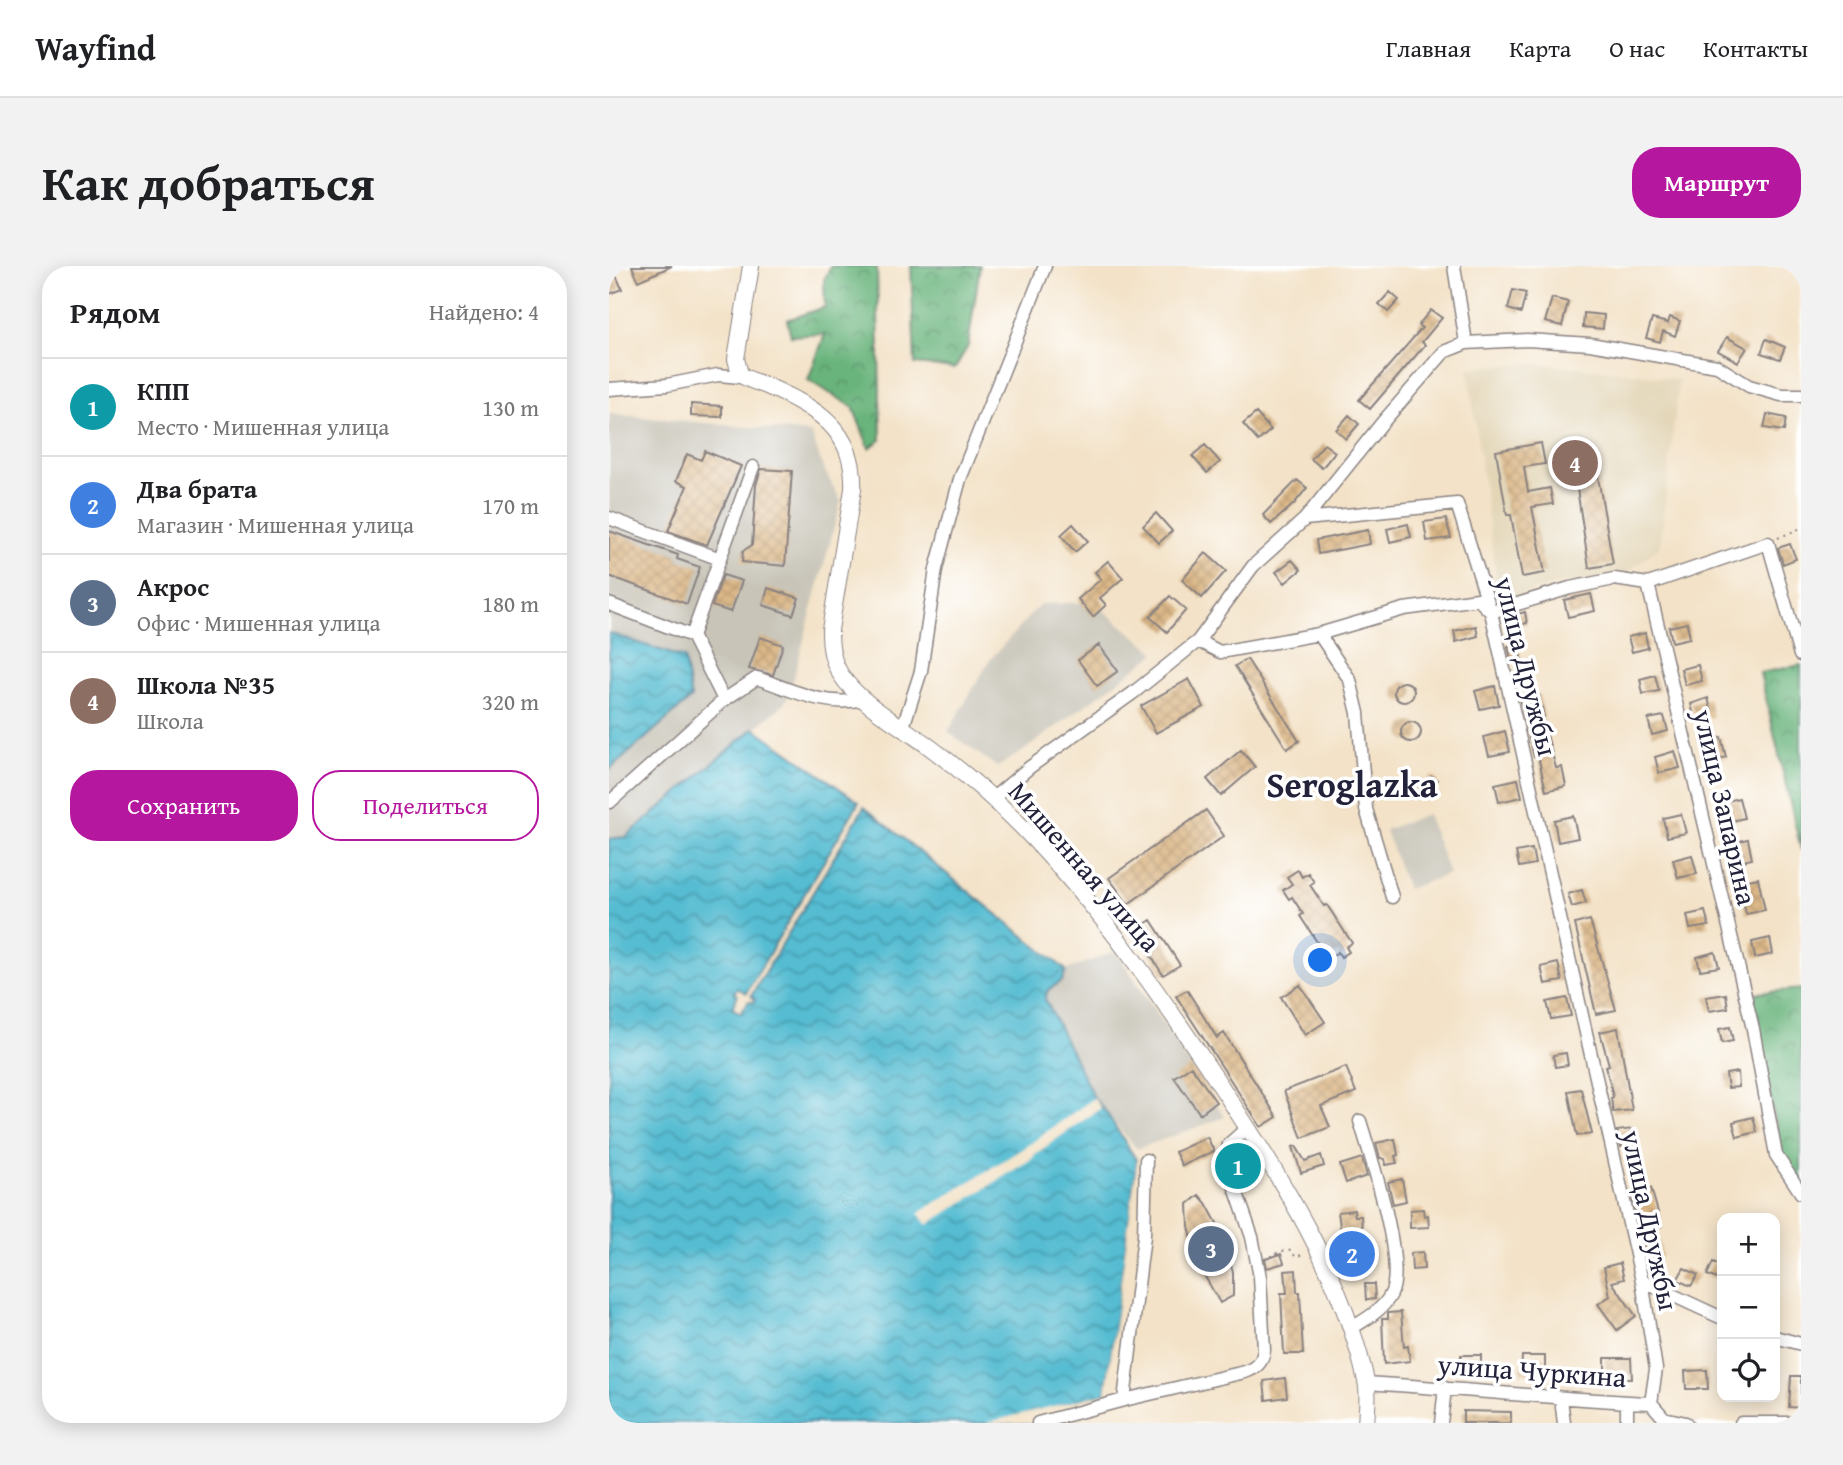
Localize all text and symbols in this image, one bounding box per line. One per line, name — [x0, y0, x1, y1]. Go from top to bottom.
text: Wayfind — [35, 24, 156, 72]
text: Главная — [1386, 31, 1471, 66]
text: Карта — [1509, 31, 1571, 66]
text: О нас — [1609, 31, 1665, 66]
text: Контакты — [1703, 31, 1808, 66]
text: Как добраться — [42, 146, 375, 218]
button: Маршрут — [1632, 147, 1801, 218]
text: Рядом — [70, 290, 161, 334]
text: Найдено: 4 — [429, 295, 539, 328]
text: КПП — [137, 371, 189, 410]
text: 1 — [87, 391, 99, 424]
text: 130 m — [482, 391, 539, 424]
text: Место · Мишенная улица — [137, 410, 389, 443]
pin: 4 — [1552, 437, 1598, 489]
text: Два брата — [137, 469, 257, 508]
text: 2 — [87, 489, 99, 522]
text: 170 m — [482, 489, 539, 522]
text: Магазин · Мишенная улица — [137, 508, 414, 541]
text: Акрос — [137, 567, 209, 606]
street label: улица Дружбы — [1485, 571, 1569, 760]
text: 3 — [87, 587, 99, 620]
text: 180 m — [482, 587, 539, 620]
text: Офис · Мишенная улица — [137, 606, 381, 639]
text: Школа №35 — [137, 665, 275, 704]
text: 4 — [87, 685, 99, 718]
text: 320 m — [482, 685, 539, 718]
text: Школа — [137, 704, 204, 737]
street label: улица Запарина — [1683, 704, 1769, 910]
district label: Seroglazka — [1266, 759, 1438, 810]
button: Сохранить — [70, 770, 298, 841]
button: Поделиться — [312, 770, 539, 841]
street label: Мишенная улица — [999, 772, 1171, 961]
your location — [1303, 943, 1337, 977]
street label: улица Дружбы — [1612, 1125, 1690, 1314]
pin: 1 — [1215, 1140, 1261, 1192]
map controls — [1717, 1213, 1780, 1402]
button: + — [1717, 1213, 1780, 1276]
pin: 3 — [1188, 1223, 1234, 1275]
pin: 2 — [1329, 1228, 1375, 1280]
button: − — [1717, 1276, 1780, 1339]
button: locate — [1717, 1339, 1780, 1402]
street label: улица Чуркина — [1435, 1343, 1628, 1397]

